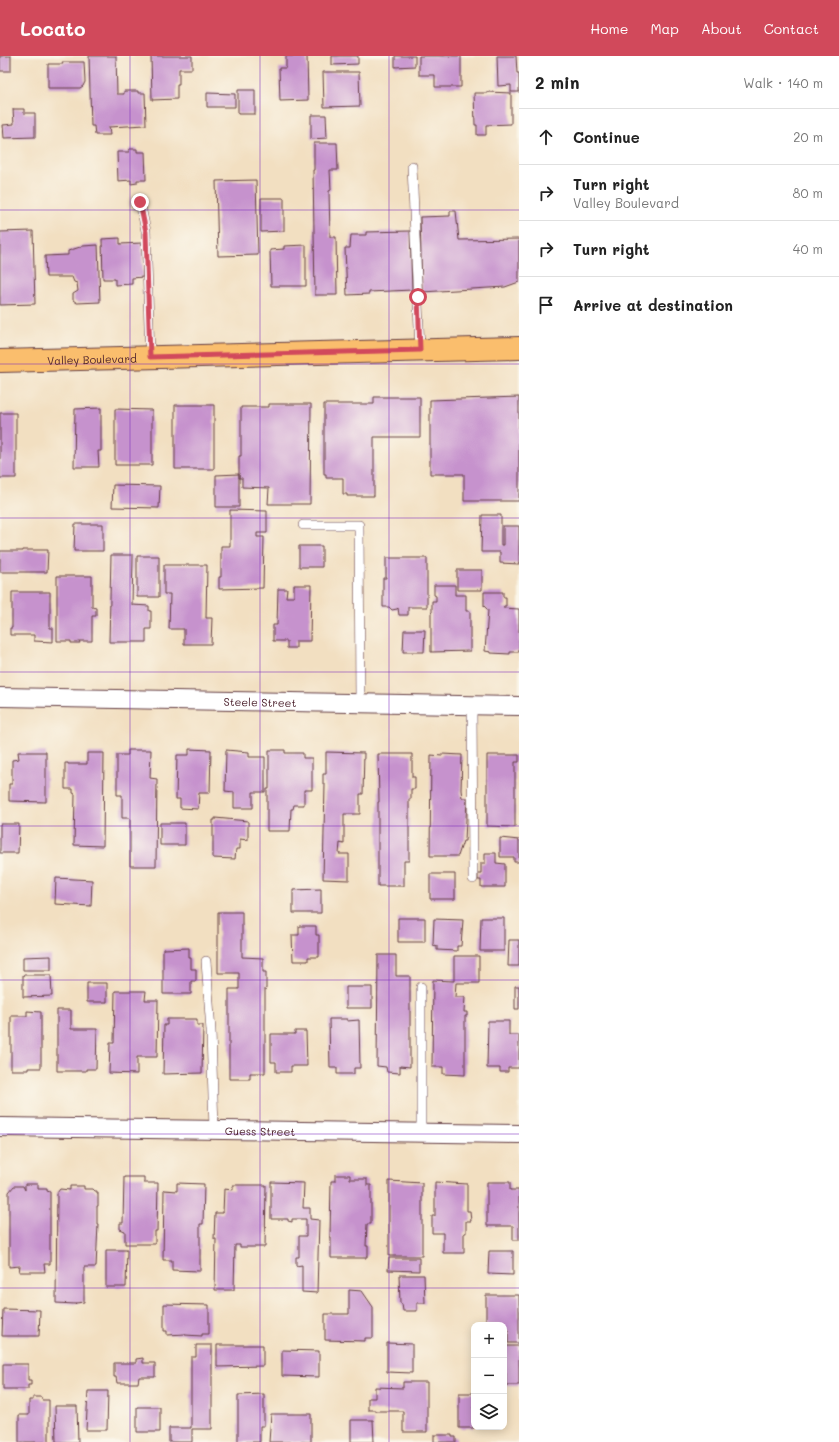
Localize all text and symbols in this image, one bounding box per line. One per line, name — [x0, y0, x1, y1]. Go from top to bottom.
text: Locato — [20, 16, 86, 41]
text: Home — [590, 19, 628, 38]
text: Map — [650, 19, 679, 38]
text: About — [701, 19, 742, 38]
text: Contact — [764, 19, 819, 38]
text: 2 min — [535, 71, 580, 93]
text: Walk · 140 m — [743, 74, 823, 91]
icon: ahead — [535, 126, 557, 148]
text: Continue — [573, 127, 640, 147]
text: 20 m — [793, 128, 823, 145]
text: Turn right — [573, 174, 650, 194]
icon: right — [535, 182, 557, 204]
text: 80 m — [793, 184, 823, 201]
route end — [131, 193, 149, 211]
text: Valley Boulevard — [573, 194, 679, 211]
icon: right — [535, 238, 557, 260]
text: Turn right — [573, 239, 650, 259]
text: 40 m — [793, 240, 823, 257]
route start — [409, 288, 427, 306]
icon: arrive — [535, 294, 557, 316]
text: Arrive at destination — [573, 295, 733, 315]
street label: Valley Boulevard — [47, 350, 137, 367]
street label: Steele Street — [223, 693, 297, 710]
street label: Guess Street — [225, 1123, 295, 1138]
map controls — [471, 1322, 507, 1430]
button: + — [471, 1322, 507, 1358]
button: − — [471, 1358, 507, 1394]
button: layers — [471, 1394, 507, 1430]

